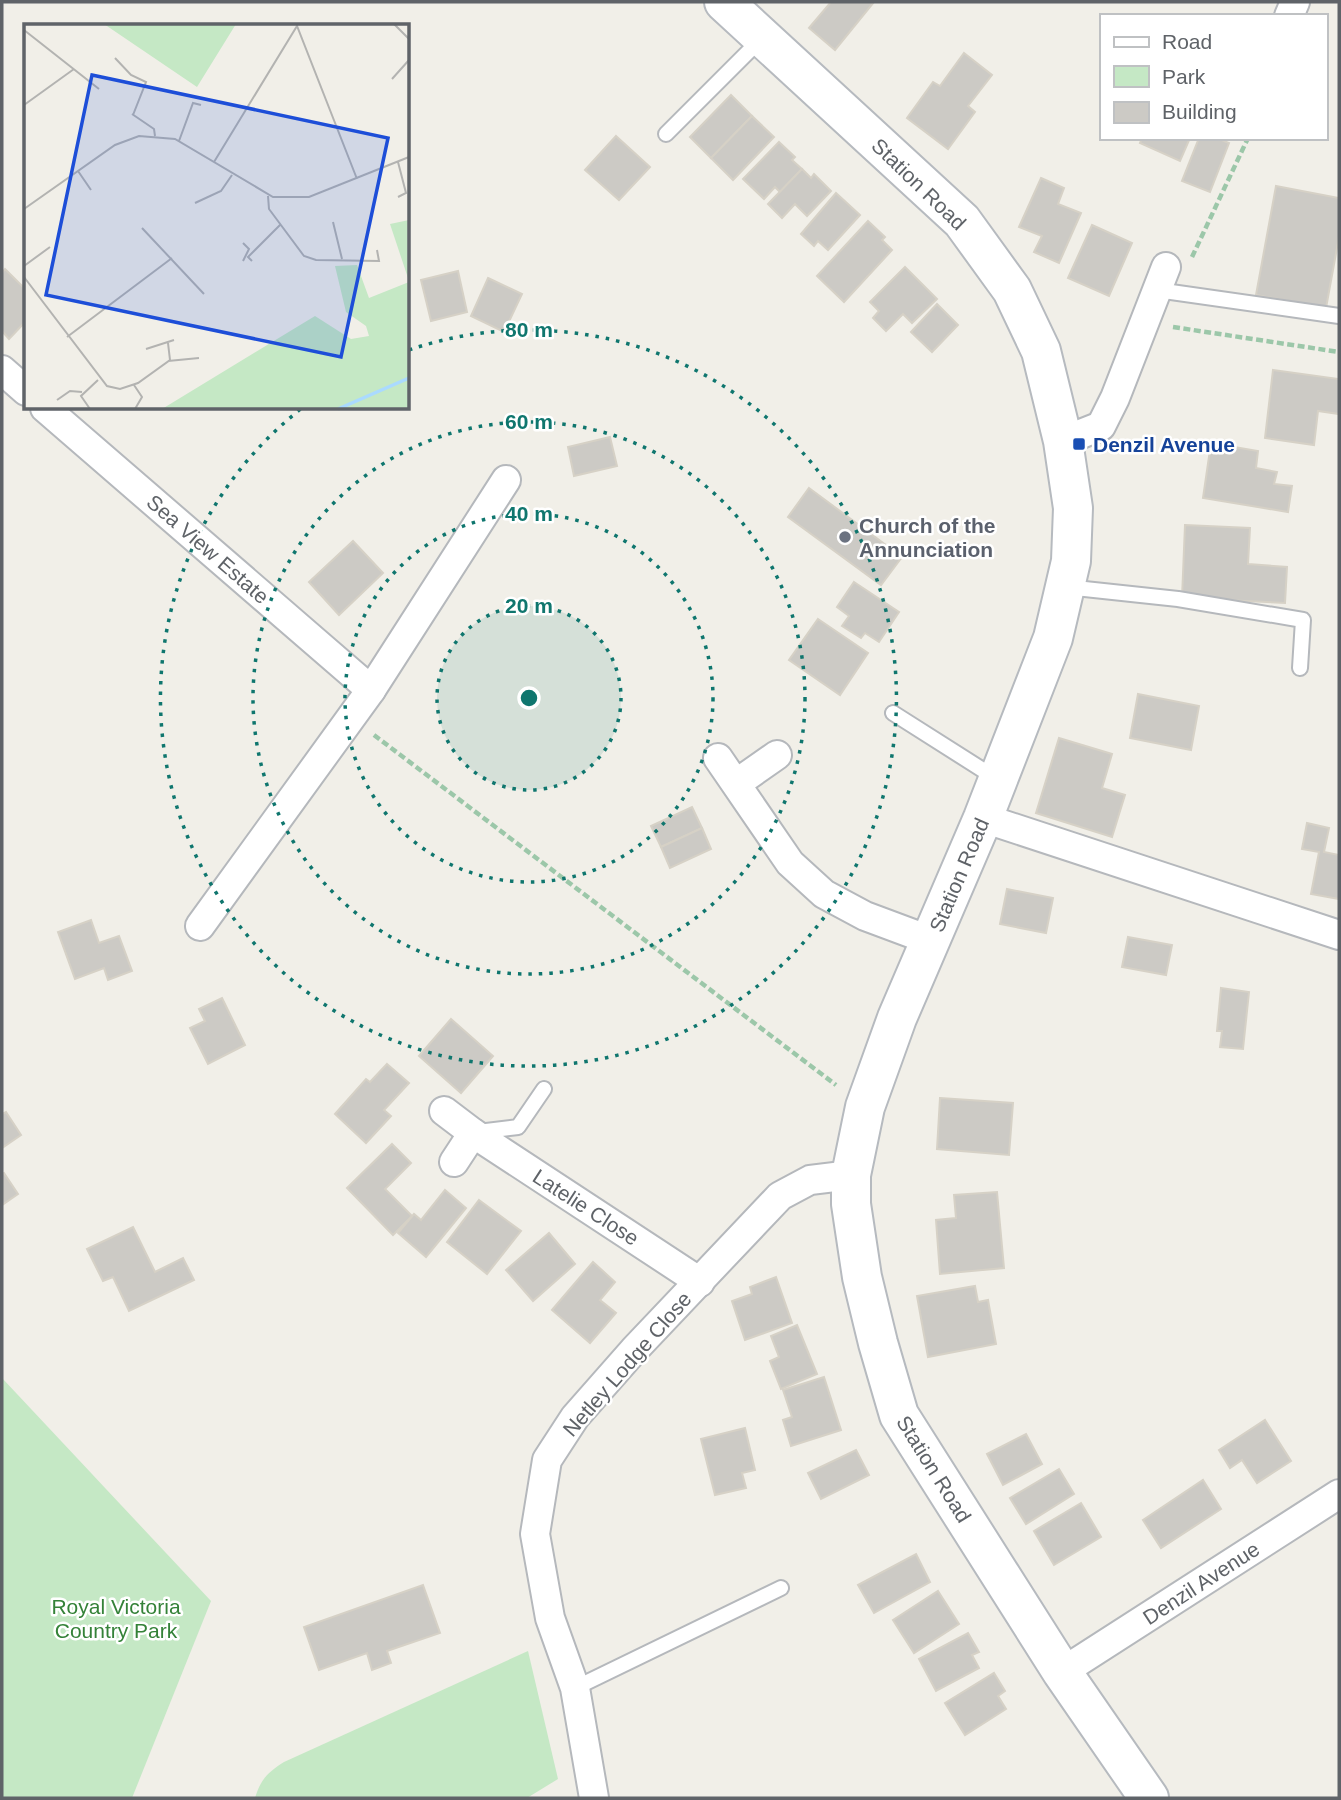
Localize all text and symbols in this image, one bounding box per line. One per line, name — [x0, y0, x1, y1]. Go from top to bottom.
legend — [1100, 14, 1327, 140]
inset map — [24, 24, 410, 410]
text: Road — [1162, 30, 1212, 53]
text: Park — [1162, 65, 1206, 88]
text: Building — [1162, 100, 1237, 123]
street label: Station Road — [867, 134, 971, 234]
text: 80 m — [505, 318, 553, 341]
text: 60 m — [505, 410, 553, 433]
place label: Denzil Avenue — [1093, 433, 1235, 456]
marker: Denzil Avenue — [1071, 436, 1087, 452]
street label: Sea View Estate — [142, 490, 274, 608]
text: 40 m — [505, 502, 553, 525]
place label: Church of the Annunciation — [859, 514, 996, 561]
marker: Church of the Annunciation — [837, 529, 853, 545]
text: 20 m — [505, 594, 553, 617]
centre of rings — [517, 686, 541, 710]
street label: Station Road — [925, 815, 993, 935]
street label: Latelie Close — [529, 1164, 643, 1250]
street label: Netley Lodge Close — [558, 1287, 696, 1441]
street label: Station Road — [892, 1411, 976, 1527]
street label: Denzil Avenue — [1139, 1537, 1263, 1629]
park label: Royal Victoria Country Park — [51, 1595, 181, 1642]

